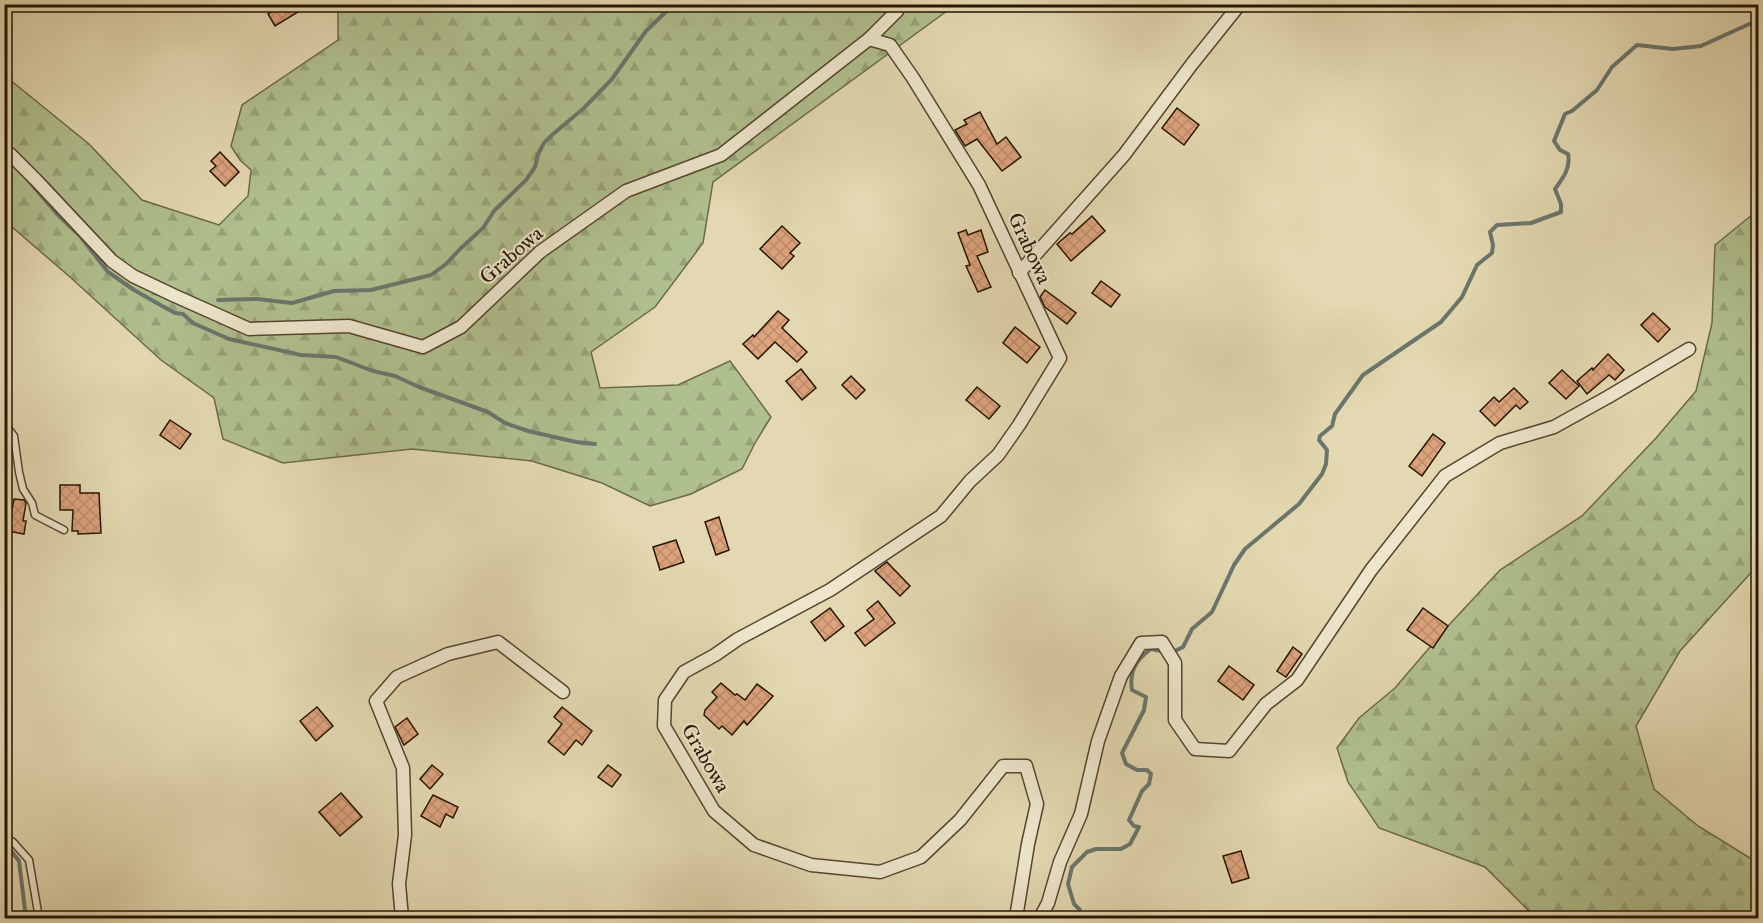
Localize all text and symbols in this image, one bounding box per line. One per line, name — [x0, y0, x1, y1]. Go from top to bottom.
street label: Grabowa — [1002, 208, 1058, 288]
street label: Grabowa — [474, 220, 548, 290]
street label: Grabowa — [676, 719, 736, 797]

